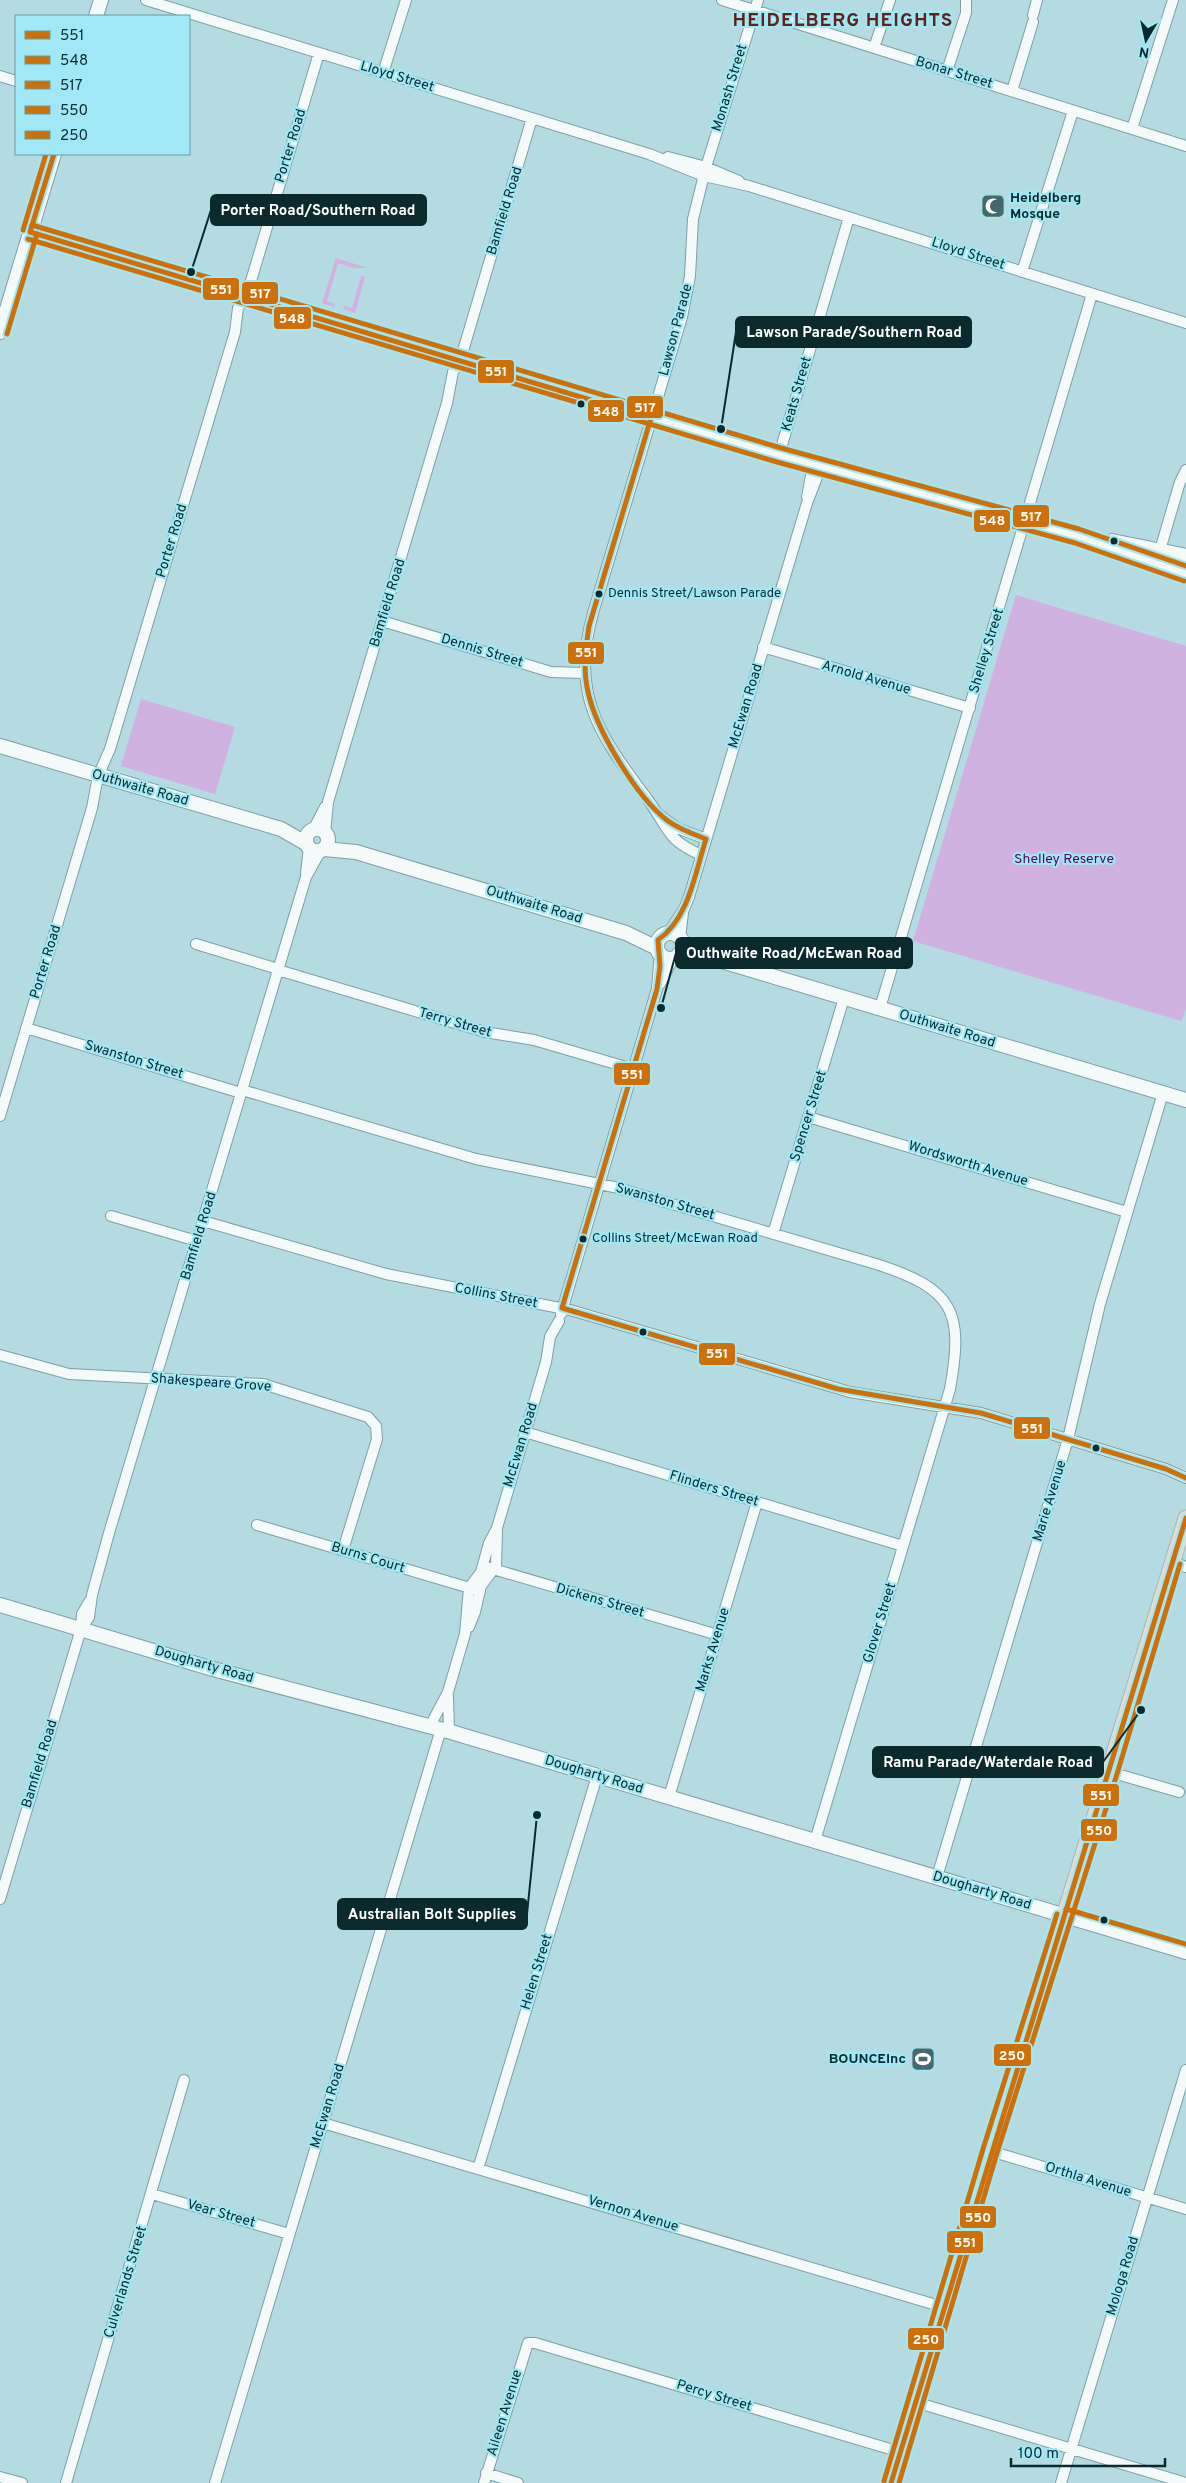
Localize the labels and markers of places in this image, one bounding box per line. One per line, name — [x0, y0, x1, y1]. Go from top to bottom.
place label: Heidelberg Mosque — [1010, 190, 1081, 223]
mosque icon: Heidelberg Mosque — [980, 193, 1006, 219]
callout: Porter Road/Southern Road — [211, 195, 426, 225]
callout: Lawson Parade/Southern Road — [736, 317, 971, 347]
unlabelled marker — [576, 399, 586, 409]
unlabelled marker — [1109, 536, 1119, 546]
place label: Dennis Street/Lawson Parade — [608, 586, 781, 602]
marker: Dennis Street/Lawson Parade — [594, 589, 604, 599]
callout: Outhwaite Road/McEwan Road — [676, 938, 912, 968]
place label: Collins Street/McEwan Road — [592, 1231, 758, 1247]
marker: Collins Street/McEwan Road — [578, 1234, 588, 1244]
unlabelled marker — [638, 1327, 648, 1337]
unlabelled marker — [1091, 1443, 1101, 1453]
callout: Ramu Parade/Waterdale Road — [873, 1747, 1103, 1777]
callout: Australian Bolt Supplies — [338, 1899, 527, 1929]
unlabelled marker — [1099, 1915, 1109, 1925]
sports icon: BOUNCEInc — [910, 2046, 936, 2072]
place label: BOUNCEInc — [829, 2051, 906, 2068]

